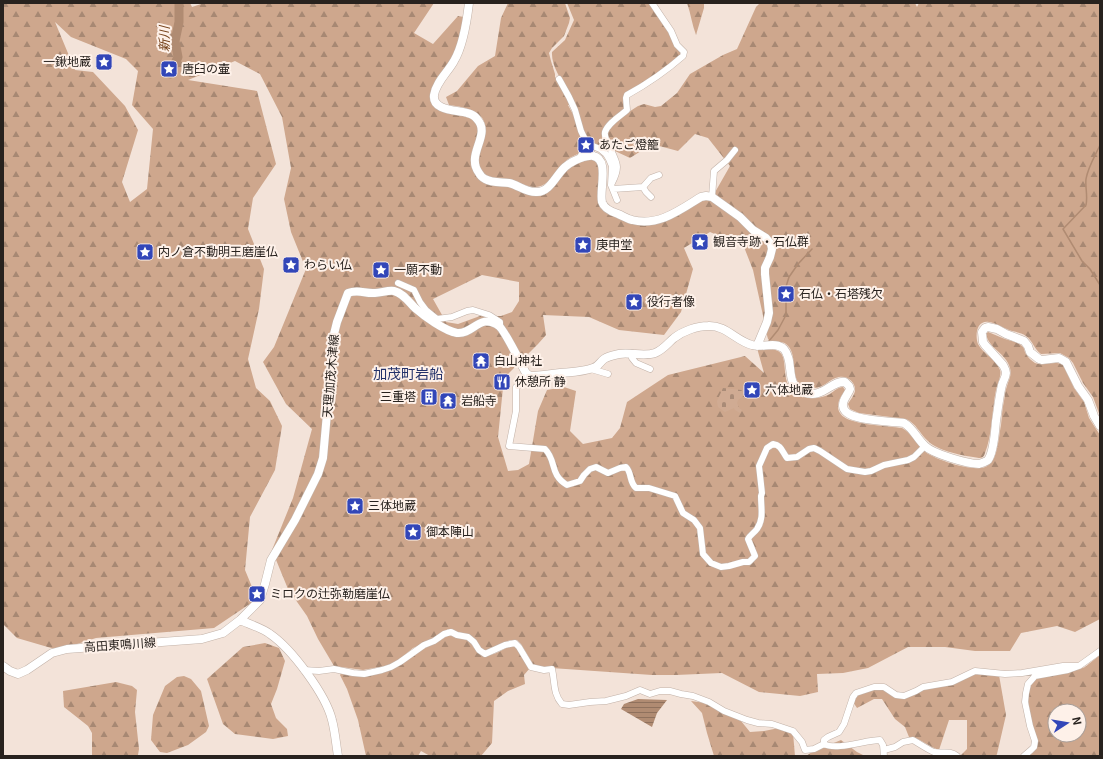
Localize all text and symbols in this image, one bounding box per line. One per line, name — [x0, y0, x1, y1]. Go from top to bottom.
water label: 新川 — [154, 24, 173, 52]
place label: 一鍬地蔵 — [43, 52, 91, 69]
place icon: 一鍬地蔵 — [94, 52, 114, 72]
place icon: 唐臼の壷 — [159, 59, 179, 79]
place label: 唐臼の壷 — [182, 59, 230, 76]
place icon: あたご燈籠 — [576, 135, 596, 155]
place label: あたご燈籠 — [599, 135, 659, 152]
place icon: 観音寺跡・石仏群 — [690, 232, 710, 252]
place label: 観音寺跡・石仏群 — [713, 232, 809, 249]
place icon: 庚申堂 — [573, 235, 593, 255]
place label: 庚申堂 — [596, 235, 632, 252]
place icon: 内ノ倉不動明王磨崖仏 — [135, 242, 155, 262]
place label: 内ノ倉不動明王磨崖仏 — [158, 242, 278, 259]
place icon: わらい仏 — [281, 255, 301, 275]
place label: わらい仏 — [304, 255, 352, 272]
place icon: 一願不動 — [371, 260, 391, 280]
place label: 一願不動 — [394, 260, 442, 277]
place icon: 石仏・石塔残欠 — [776, 284, 796, 304]
place label: 石仏・石塔残欠 — [799, 284, 883, 301]
place icon: 役行者像 — [624, 292, 644, 312]
place label: 役行者像 — [647, 292, 695, 309]
street label: 天理加茂木津線 — [317, 333, 342, 418]
temple icon: 白山神社 — [471, 351, 491, 371]
place label: 白山神社 — [494, 351, 542, 368]
district label: 加茂町岩船 — [373, 363, 443, 383]
restaurant icon: 休憩所 静 — [492, 372, 512, 392]
place label: 休憩所 静 — [515, 372, 566, 389]
place icon: 六体地蔵 — [742, 380, 762, 400]
place label: 六体地蔵 — [765, 380, 813, 397]
place label: 三重塔 — [380, 387, 416, 404]
building icon: 三重塔 — [419, 387, 439, 407]
temple icon: 岩船寺 — [438, 391, 458, 411]
place label: 岩船寺 — [461, 391, 497, 408]
place icon: 三体地蔵 — [345, 496, 365, 516]
place label: 三体地蔵 — [368, 496, 416, 513]
place icon: 御本陣山 — [403, 522, 423, 542]
place label: 御本陣山 — [426, 522, 474, 539]
place icon: ミロクの辻弥勒磨崖仏 — [247, 584, 267, 604]
place label: ミロクの辻弥勒磨崖仏 — [270, 584, 390, 601]
street label: 高田東鳴川線 — [83, 633, 156, 654]
north arrow — [1047, 703, 1087, 743]
text: N — [1069, 715, 1086, 726]

